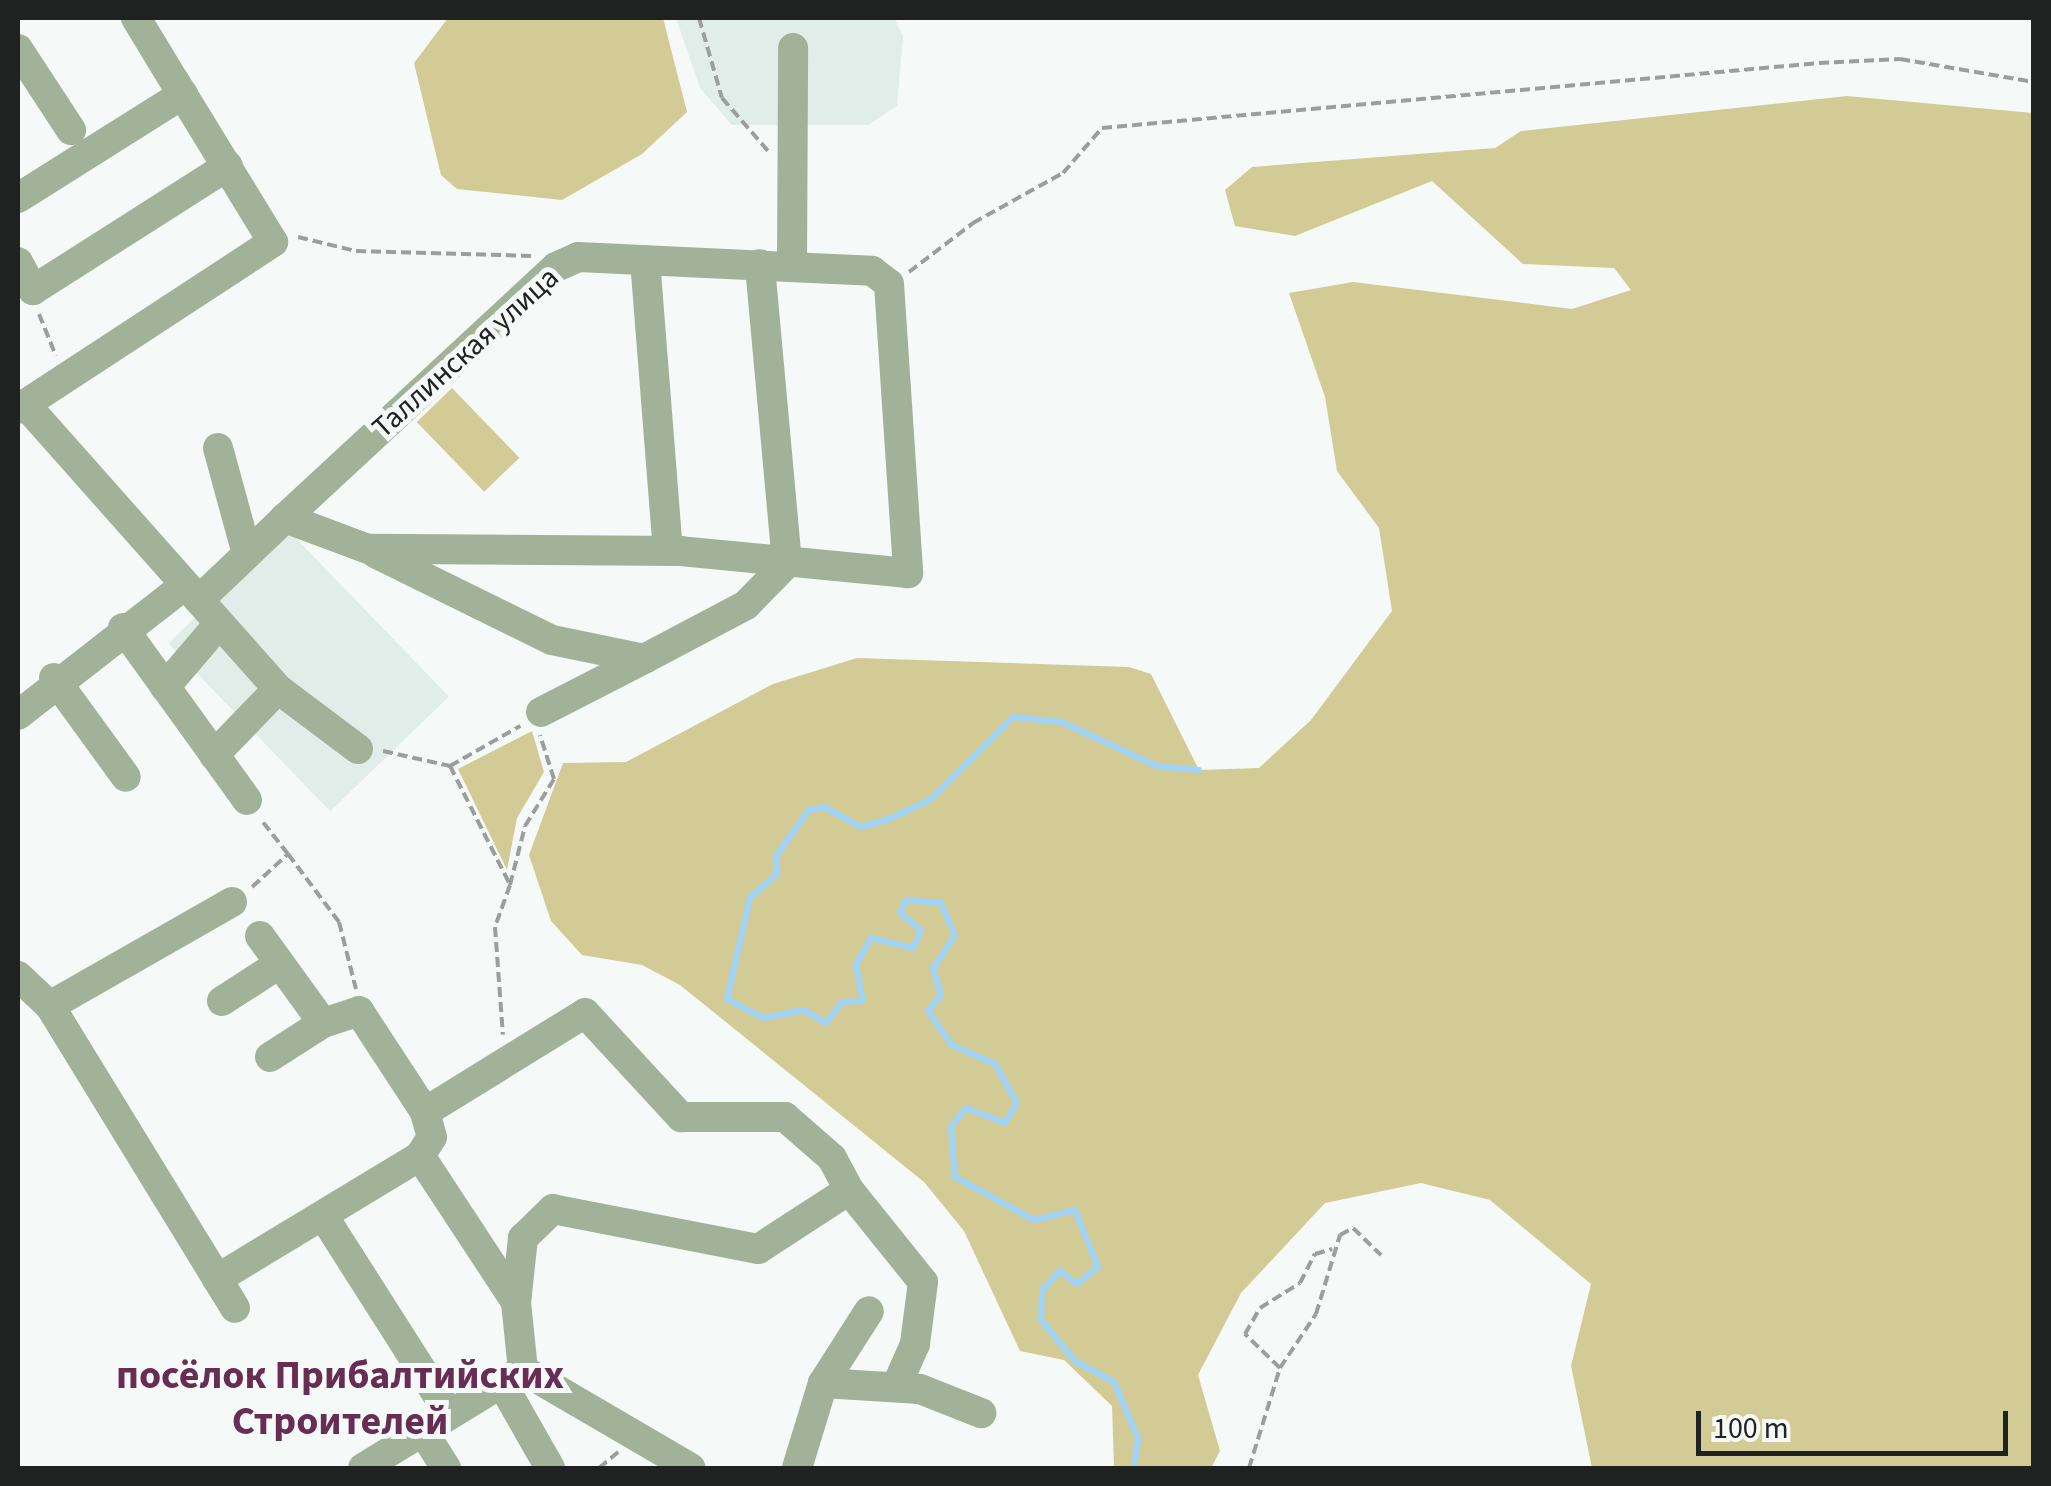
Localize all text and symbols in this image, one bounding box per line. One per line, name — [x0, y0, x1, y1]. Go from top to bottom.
street label: Таллинская улица — [365, 260, 567, 446]
district label: посёлок Прибалтийских Строителей — [116, 1352, 564, 1446]
scale bar — [1701, 1391, 2014, 1453]
text: 100 m — [1713, 1407, 1789, 1450]

